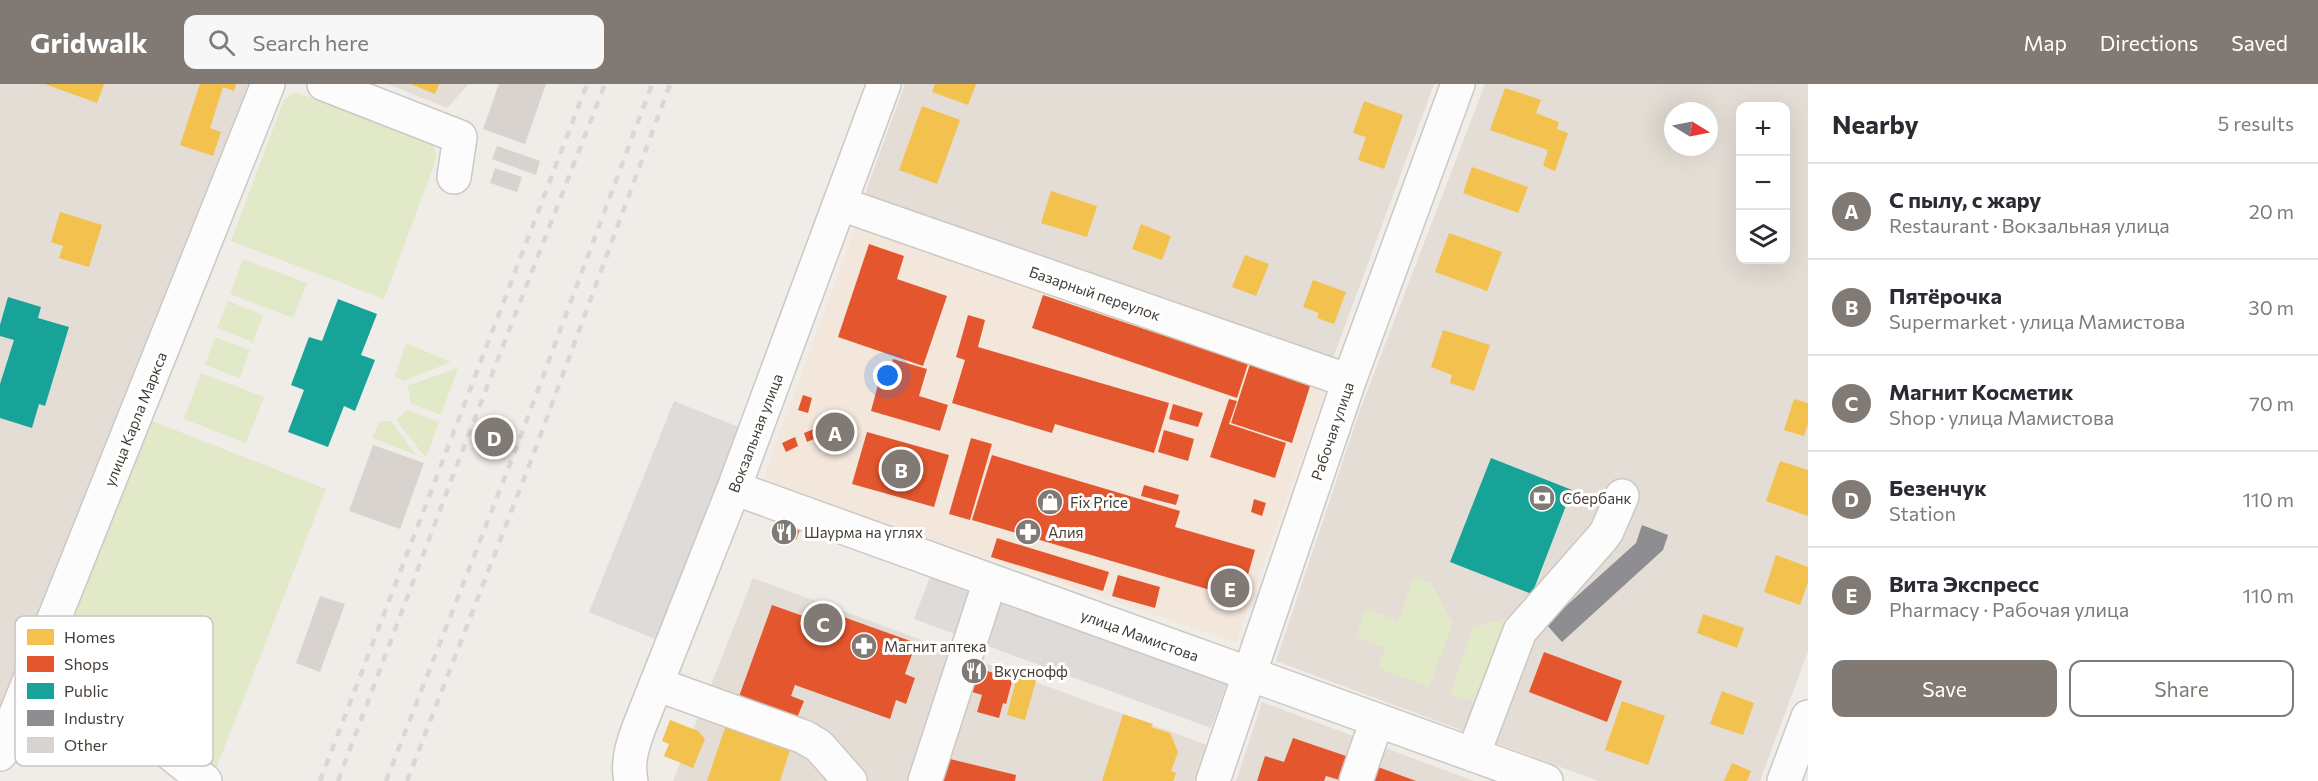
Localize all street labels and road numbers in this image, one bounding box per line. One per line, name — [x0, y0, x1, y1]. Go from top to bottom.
street label: Базарный переулок — [1027, 262, 1163, 324]
street label: улица Карла Маркса — [100, 349, 170, 489]
street label: Вокзальная улица — [724, 371, 786, 495]
street label: Рабочая улица — [1307, 379, 1357, 483]
street label: улица Мамистова — [1079, 605, 1201, 665]

